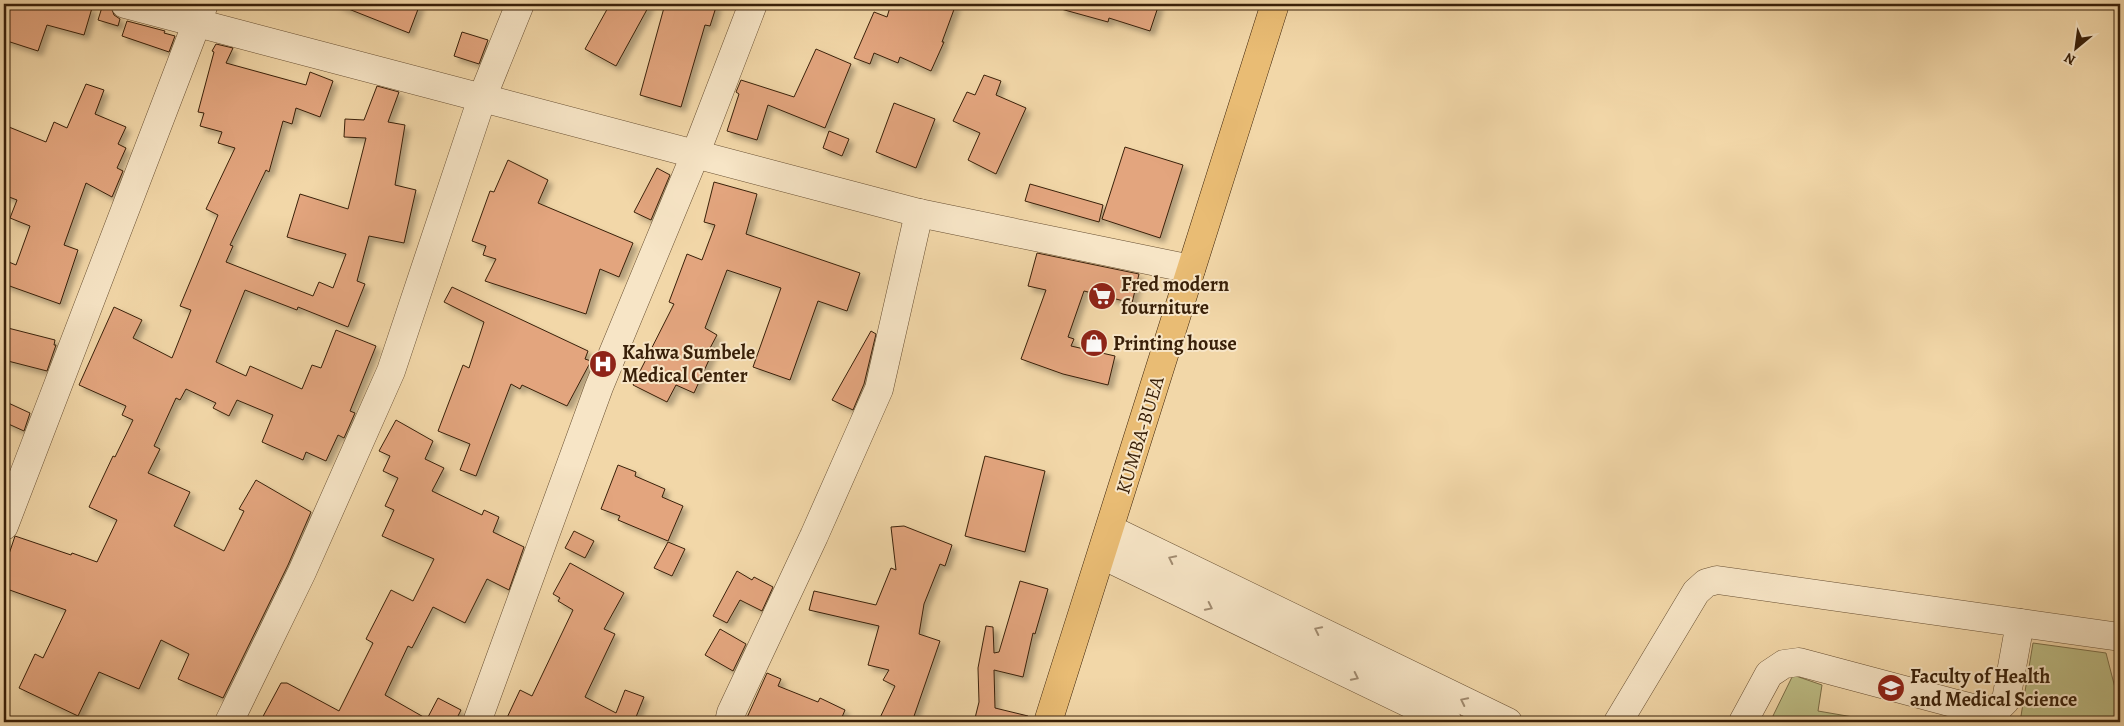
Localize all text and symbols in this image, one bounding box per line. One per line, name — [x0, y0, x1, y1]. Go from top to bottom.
north arrow — [2052, 22, 2102, 72]
text: N — [2061, 48, 2079, 70]
place label: Fred modern fourniture — [1121, 271, 1229, 321]
supermarket icon: Fred modern fourniture — [1087, 281, 1117, 311]
shop icon: Printing house — [1079, 328, 1109, 358]
place label: Printing house — [1113, 330, 1237, 357]
place label: Kahwa Sumbele Medical Center — [622, 339, 755, 389]
hospital icon: Kahwa Sumbele Medical Center — [588, 349, 618, 379]
street label: KUMBA-BUEA — [1109, 373, 1171, 497]
one-way arrow — [1168, 554, 1177, 565]
one-way arrow — [1204, 600, 1213, 611]
one-way arrow — [1314, 626, 1323, 636]
place label: Faculty of Health and Medical Science — [1910, 663, 2077, 713]
one-way arrow — [1350, 671, 1359, 682]
school or university icon: Faculty of Health and Medical Science — [1876, 673, 1906, 703]
one-way arrow — [1460, 697, 1469, 707]

